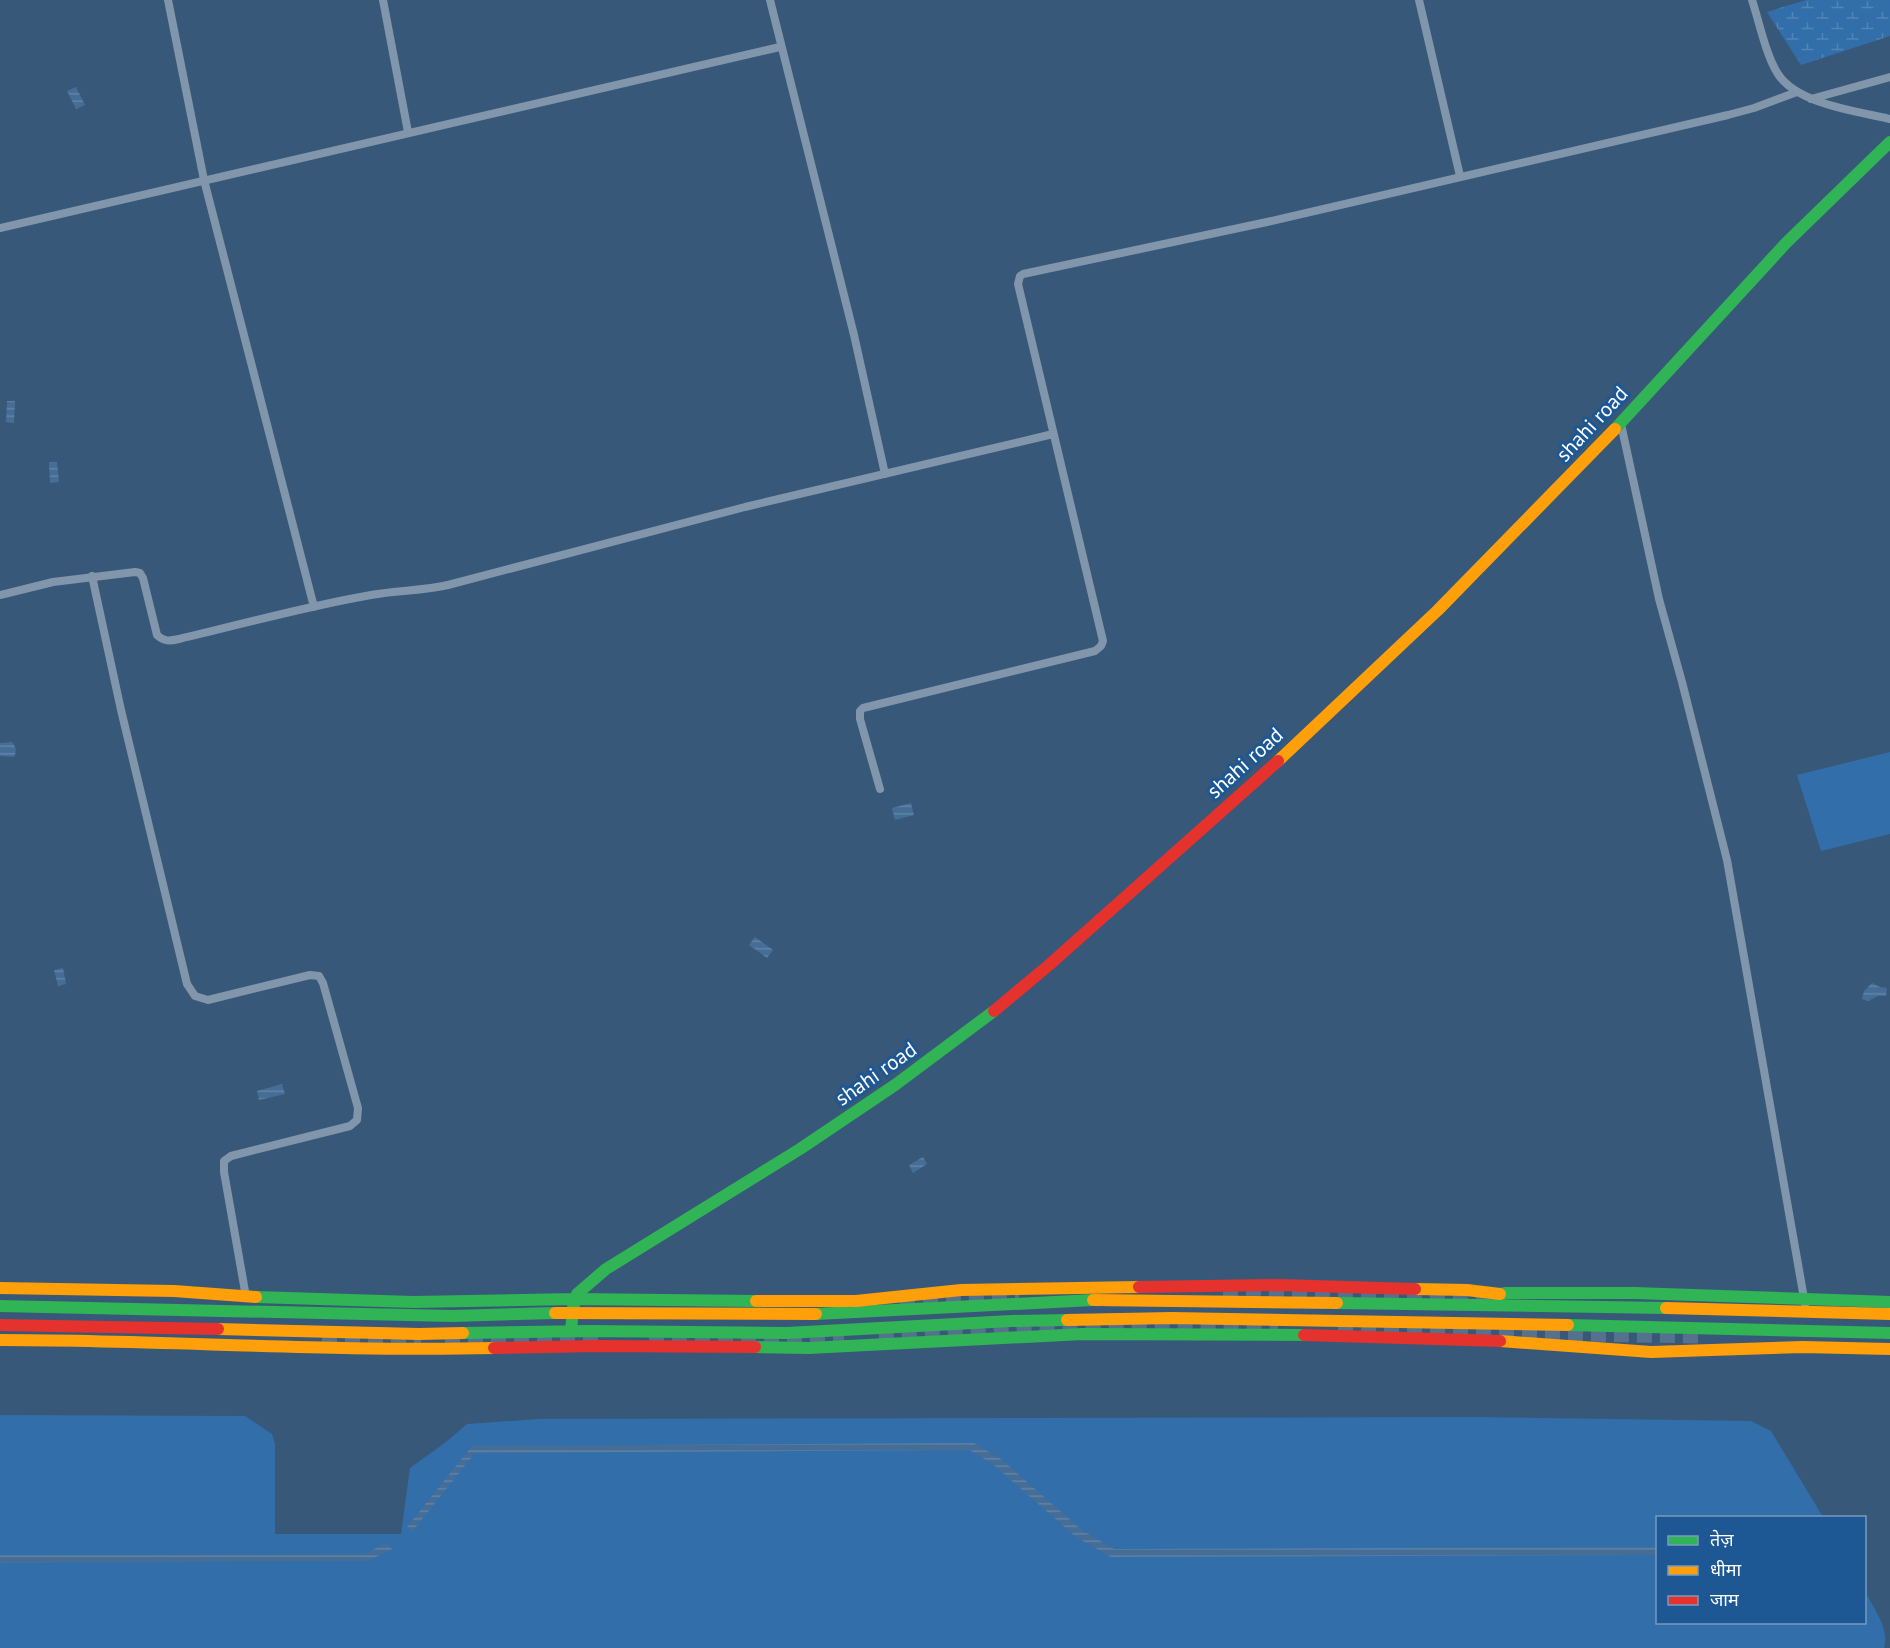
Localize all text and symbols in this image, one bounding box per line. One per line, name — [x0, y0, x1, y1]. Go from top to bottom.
street label: shahi road — [1550, 380, 1633, 467]
street label: shahi road — [1201, 721, 1288, 804]
street label: shahi road — [830, 1036, 922, 1111]
legend — [1656, 1516, 1866, 1624]
text: तेज़ — [1710, 1528, 1734, 1551]
text: धीमा — [1710, 1558, 1741, 1581]
text: जाम — [1710, 1588, 1740, 1611]

